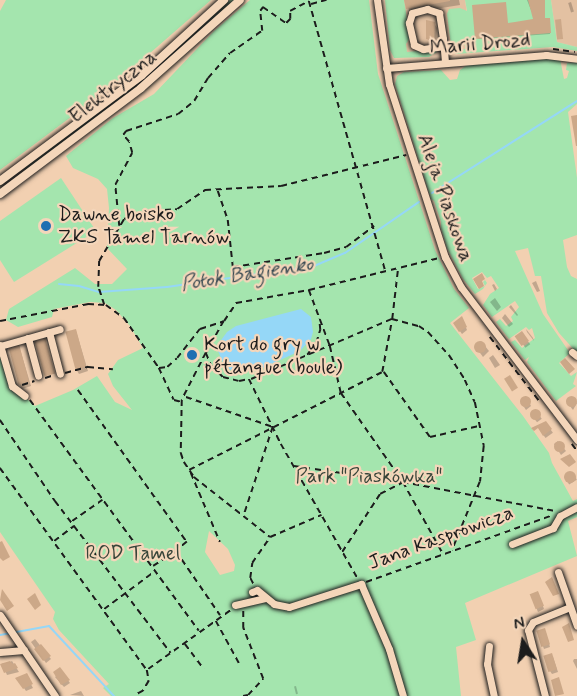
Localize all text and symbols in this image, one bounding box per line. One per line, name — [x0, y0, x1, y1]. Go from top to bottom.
street label: Marii Drozd — [429, 28, 531, 60]
street label: Elektryczna — [64, 45, 162, 129]
street label: Aleja Piaskowa — [413, 133, 477, 263]
place label: Dawne boisko ZKS Tamel Tarnów — [58, 202, 224, 249]
marker: Dawne boisko ZKS Tamel Tarnów — [39, 219, 53, 233]
water label: Potok Bagienko — [179, 251, 315, 297]
place label: Kort do gry w pétanque (boule) — [204, 332, 342, 379]
marker: Kort do gry w pétanque (boule) — [185, 348, 199, 362]
park label: Park "Piaskówka" — [296, 464, 442, 488]
street label: Jana Kasprowicza — [365, 501, 517, 575]
park label: ROD Tamel — [86, 541, 180, 565]
north arrow — [493, 612, 553, 672]
text: N — [512, 613, 527, 635]

